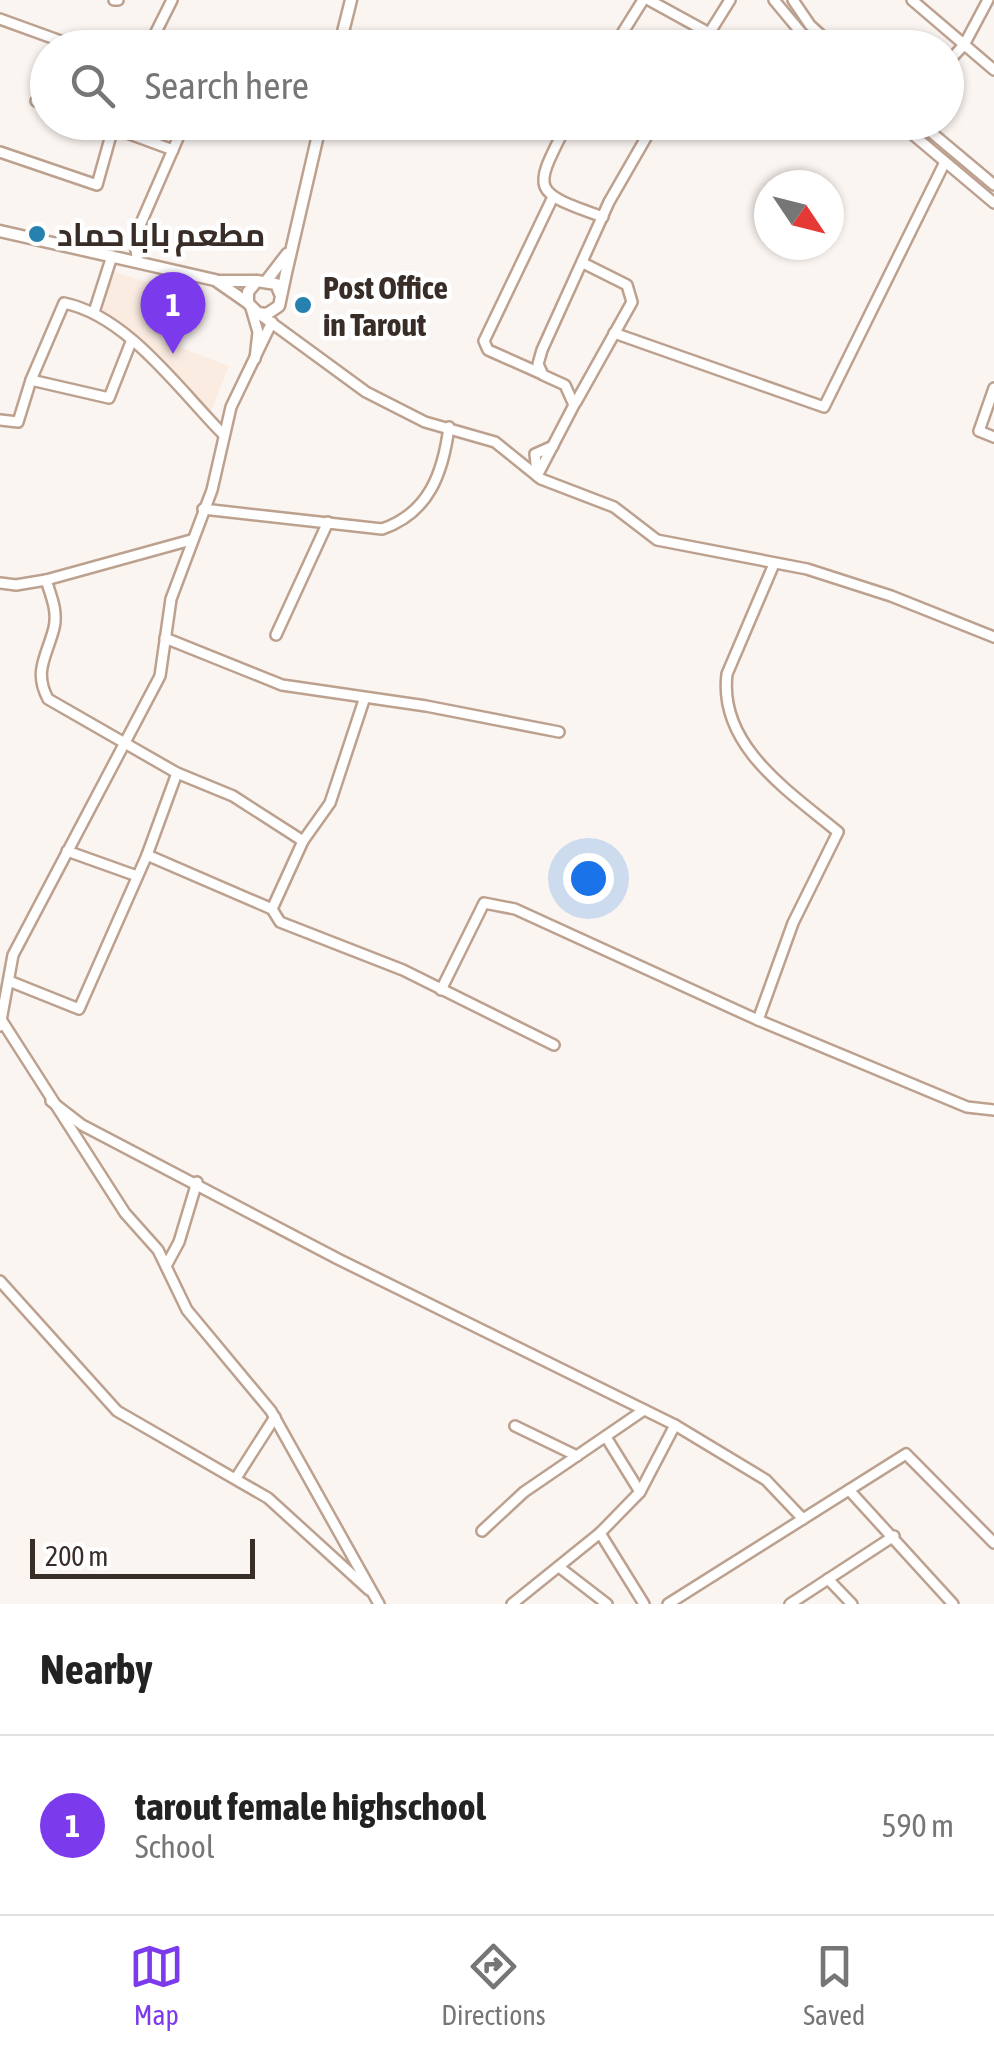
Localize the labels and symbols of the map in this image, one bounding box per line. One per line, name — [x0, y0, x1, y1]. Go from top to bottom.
north arrow — [754, 170, 844, 260]
place label: مطعم بابا حماد — [57, 216, 265, 257]
marker: مطعم بابا حماد — [26, 223, 48, 245]
place label: Post Office in Tarout — [323, 269, 448, 343]
pin: 1 — [140, 272, 206, 354]
marker: Post Office in Tarout — [292, 294, 314, 316]
your location — [563, 853, 614, 904]
scale bar — [30, 1534, 255, 1578]

